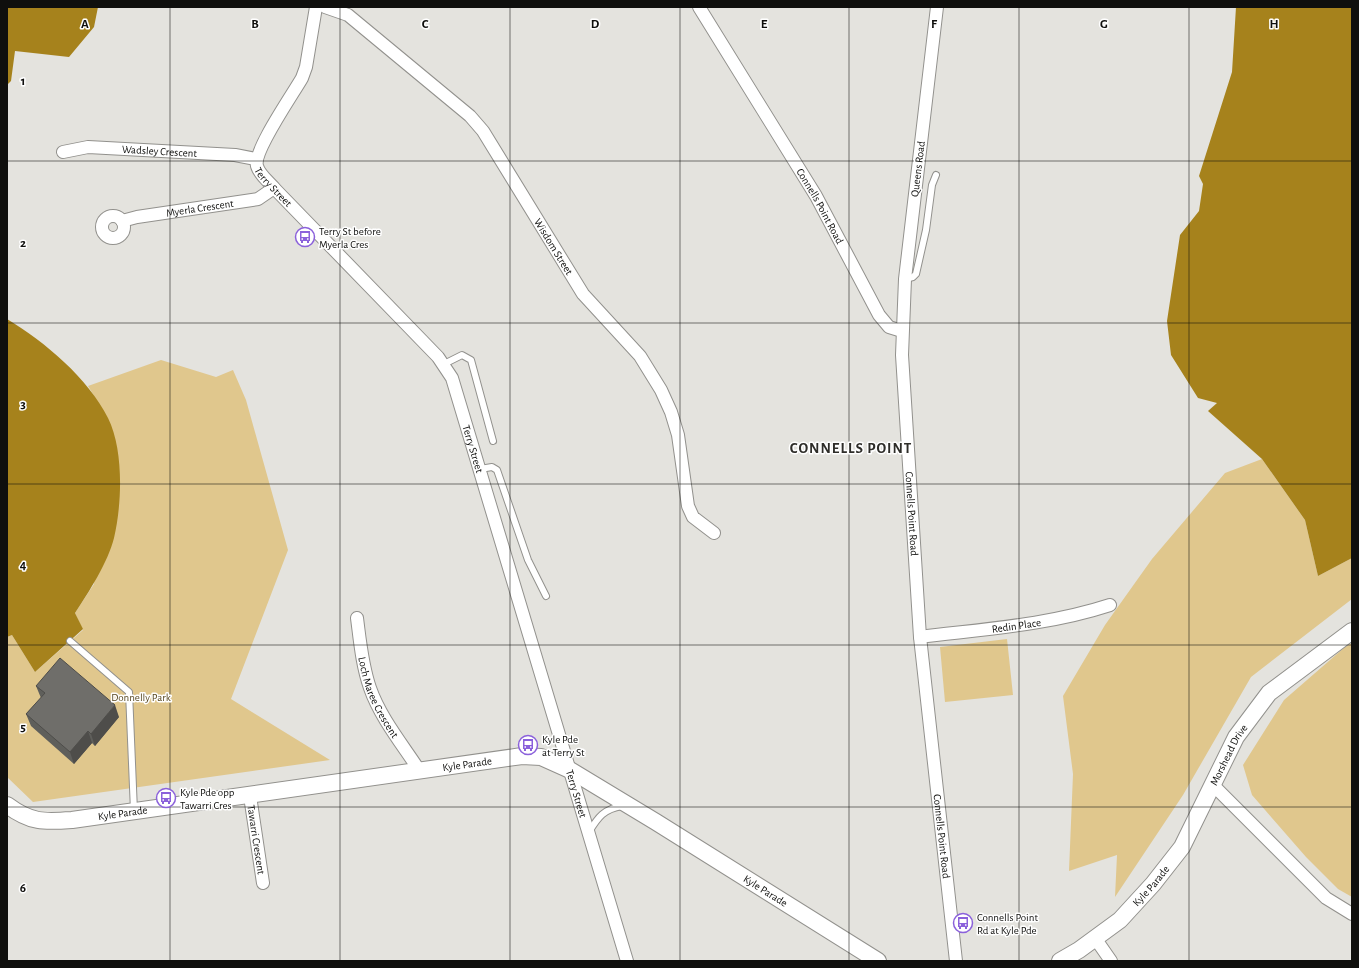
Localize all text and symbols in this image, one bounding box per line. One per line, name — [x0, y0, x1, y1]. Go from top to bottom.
text: A — [81, 18, 89, 31]
text: B — [251, 18, 259, 31]
text: C — [422, 18, 429, 31]
text: D — [591, 18, 600, 31]
text: E — [761, 18, 768, 31]
text: F — [931, 18, 938, 31]
text: G — [1100, 18, 1108, 31]
text: H — [1269, 18, 1279, 31]
text: 1 — [21, 75, 25, 88]
street label: Queens Road — [909, 140, 927, 198]
street label: Wadsley Crescent — [122, 143, 198, 158]
street label: Terry Street — [253, 165, 295, 209]
street label: Connells Point Road — [795, 166, 846, 246]
street label: Myerla Crescent — [165, 197, 235, 218]
street label: Wisdom Street — [532, 216, 576, 277]
bus stop icon: Terry St before Myerla Cres — [294, 226, 316, 248]
place label: Terry St before Myerla Cres — [319, 226, 381, 250]
text: 2 — [20, 237, 26, 250]
text: 3 — [20, 398, 26, 411]
street label: Terry Street — [461, 423, 486, 475]
district label: CONNELLS POINT — [790, 441, 912, 456]
street label: Connells Point Road — [904, 471, 920, 557]
text: 4 — [20, 559, 27, 572]
street label: Redin Place — [991, 616, 1042, 634]
street label: Loch Maree Crescent — [357, 656, 401, 740]
park label: Donnelly Park — [111, 692, 171, 703]
text: 5 — [20, 721, 26, 734]
street label: Morshead Drive — [1208, 722, 1249, 787]
bus stop icon: Kyle Pde at Terry St — [517, 734, 539, 756]
place label: Kyle Pde at Terry St — [542, 734, 585, 758]
street label: Kyle Parade — [442, 755, 493, 773]
street label: Terry Street — [564, 768, 589, 819]
bus stop icon: Kyle Pde opp Tawarri Cres — [155, 787, 177, 809]
place label: Kyle Pde opp Tawarri Cres — [180, 787, 235, 811]
street label: Connells Point Road — [932, 794, 952, 879]
street label: Kyle Parade — [97, 804, 148, 822]
street label: Tawarri Crescent — [246, 804, 267, 876]
street label: Kyle Parade — [1130, 863, 1171, 908]
street label: Kyle Parade — [742, 873, 790, 909]
text: 6 — [20, 882, 26, 895]
bus stop icon: Connells Point Rd at Kyle Pde — [952, 912, 974, 934]
place label: Connells Point Rd at Kyle Pde — [977, 912, 1038, 936]

